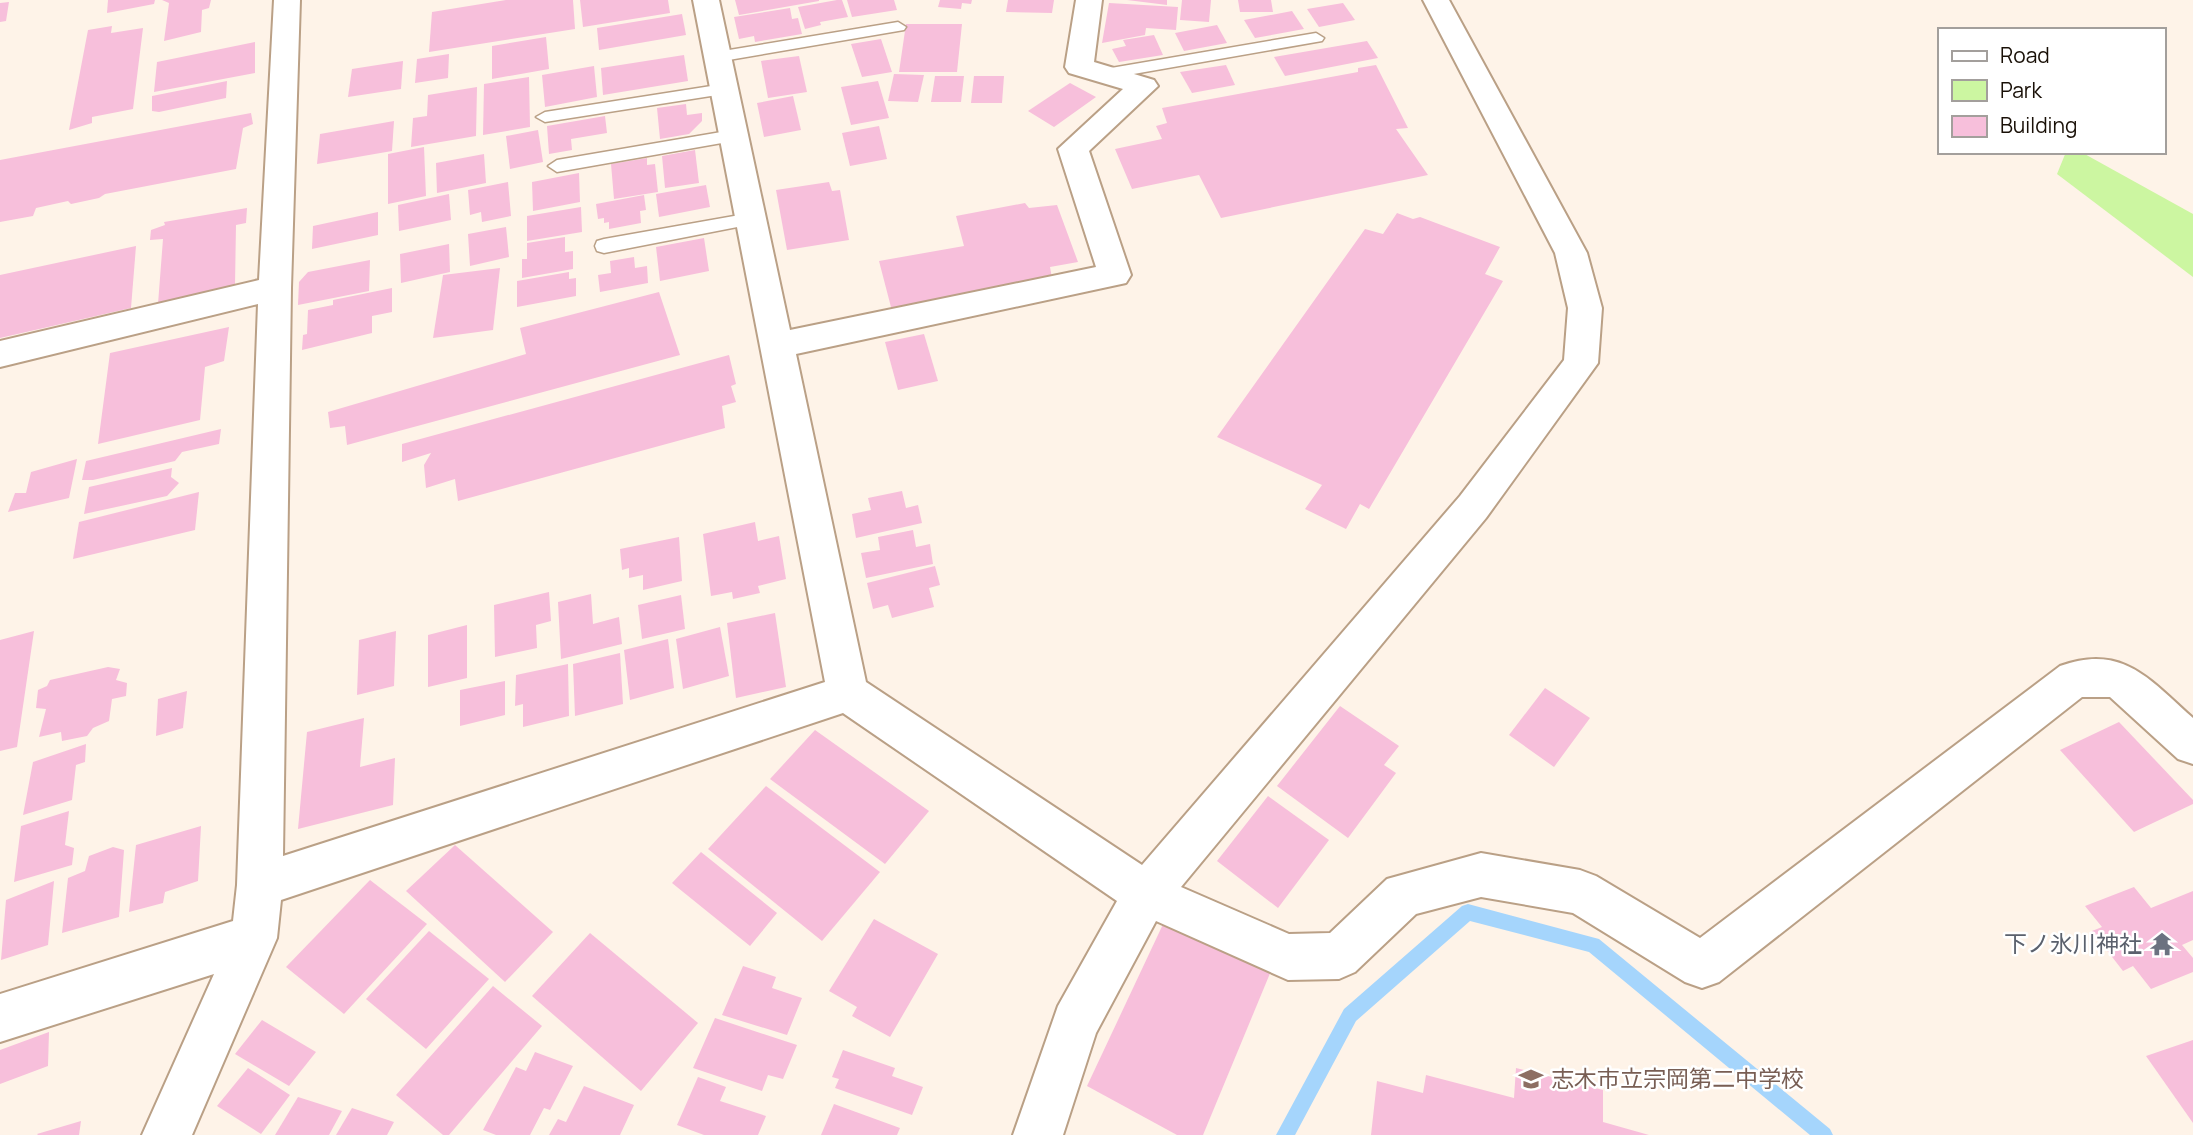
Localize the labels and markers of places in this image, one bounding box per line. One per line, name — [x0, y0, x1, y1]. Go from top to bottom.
place label: 下ノ氷川神社 — [2004, 927, 2142, 959]
temple icon: 下ノ氷川神社 — [2148, 930, 2176, 958]
place label: 志木市立宗岡第二中学校 — [1551, 1062, 1804, 1094]
school or university icon: 志木市立宗岡第二中学校 — [1517, 1065, 1545, 1093]

